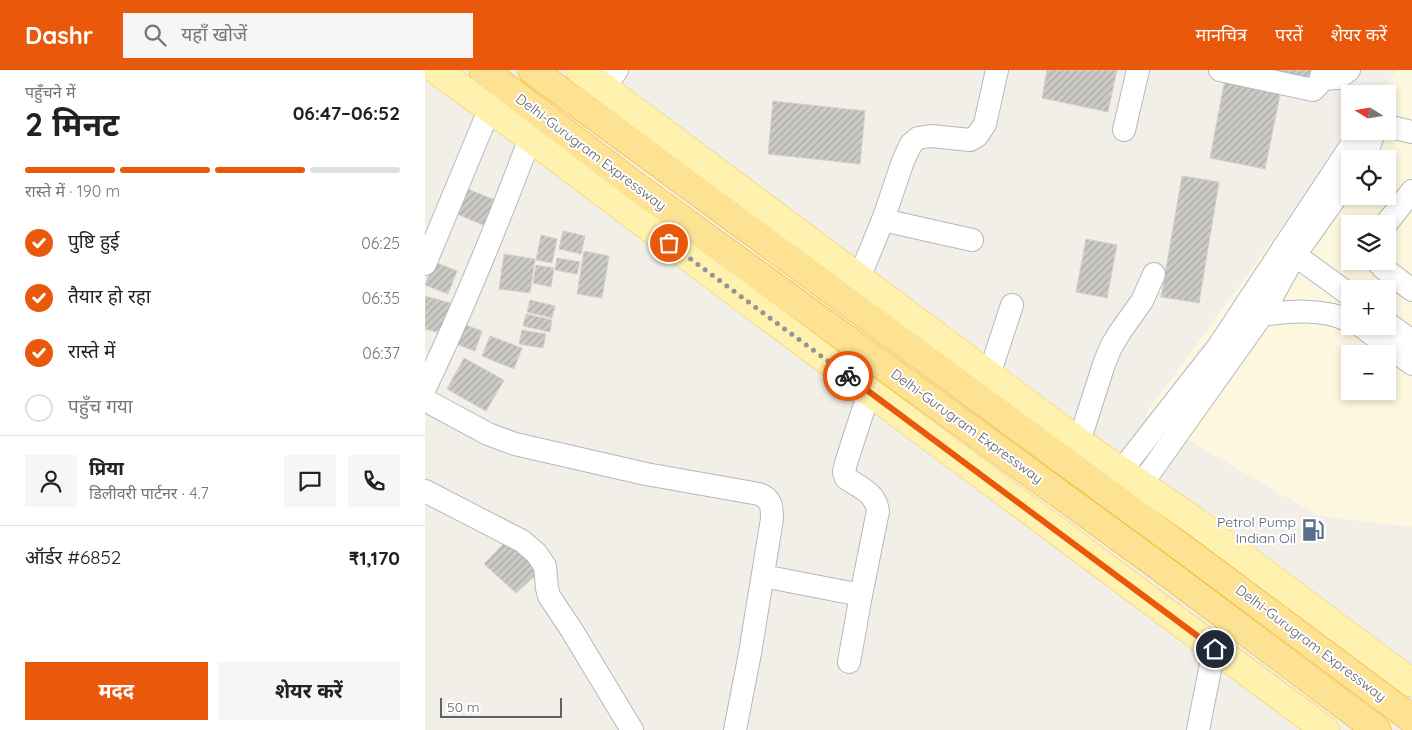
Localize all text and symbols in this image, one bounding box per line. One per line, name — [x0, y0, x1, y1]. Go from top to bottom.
search box — [123, 13, 473, 58]
text: Dashr — [25, 20, 93, 50]
icon: search — [141, 21, 169, 49]
text: यहाँ खोजें — [181, 22, 247, 46]
text: मानचित्र — [1196, 23, 1247, 46]
text: परतें — [1275, 23, 1303, 46]
text: शेयर करें — [1331, 23, 1387, 46]
text: पहुँचने में — [25, 82, 76, 102]
north arrow — [1341, 85, 1396, 140]
map controls — [1341, 85, 1396, 400]
street label: Delhi-Gurugram Expressway — [512, 89, 670, 215]
text: 06:47–06:52 — [293, 101, 400, 125]
text: 2 मिनट — [25, 104, 119, 144]
button: locate — [1341, 150, 1396, 205]
text: रास्ते में · 190 m — [25, 181, 120, 201]
button: layers — [1341, 215, 1396, 270]
pin — [648, 222, 690, 264]
icon: check — [25, 229, 53, 257]
text: पुष्टि हुई — [68, 229, 119, 253]
icon: bag — [655, 229, 683, 257]
text: 06:25 — [361, 233, 400, 253]
button: + — [1341, 280, 1396, 335]
icon: check — [25, 284, 53, 312]
text: तैयार हो रहा — [68, 284, 151, 308]
text: 06:35 — [362, 288, 400, 308]
icon: check — [25, 339, 53, 367]
text: रास्ते में — [68, 339, 115, 363]
text: 06:37 — [362, 343, 400, 363]
button: − — [1341, 345, 1396, 400]
courier — [823, 351, 873, 401]
icon: bike — [834, 362, 862, 390]
street label: Delhi-Gurugram Expressway — [887, 365, 1047, 487]
text: पहुँच गया — [68, 394, 133, 418]
button: person — [25, 455, 77, 507]
button: chat — [284, 455, 336, 507]
button: phone — [348, 455, 400, 507]
text: प्रिया — [89, 456, 124, 480]
text: डिलीवरी पार्टनर · 4.7 — [89, 483, 209, 503]
place label: Petrol Pump Indian Oil — [1217, 513, 1296, 547]
fuel station icon: Petrol Pump Indian Oil — [1300, 517, 1326, 543]
text: ऑर्डर #6852 — [25, 545, 121, 569]
text: ₹1,170 — [349, 546, 400, 570]
street label: Delhi-Gurugram Expressway — [1232, 580, 1390, 706]
pin — [1194, 628, 1236, 670]
icon: home — [1201, 635, 1229, 663]
button: मदद — [25, 662, 208, 720]
button: शेयर करें — [218, 662, 400, 720]
scale bar — [440, 695, 563, 718]
text: 50 m — [447, 698, 480, 716]

